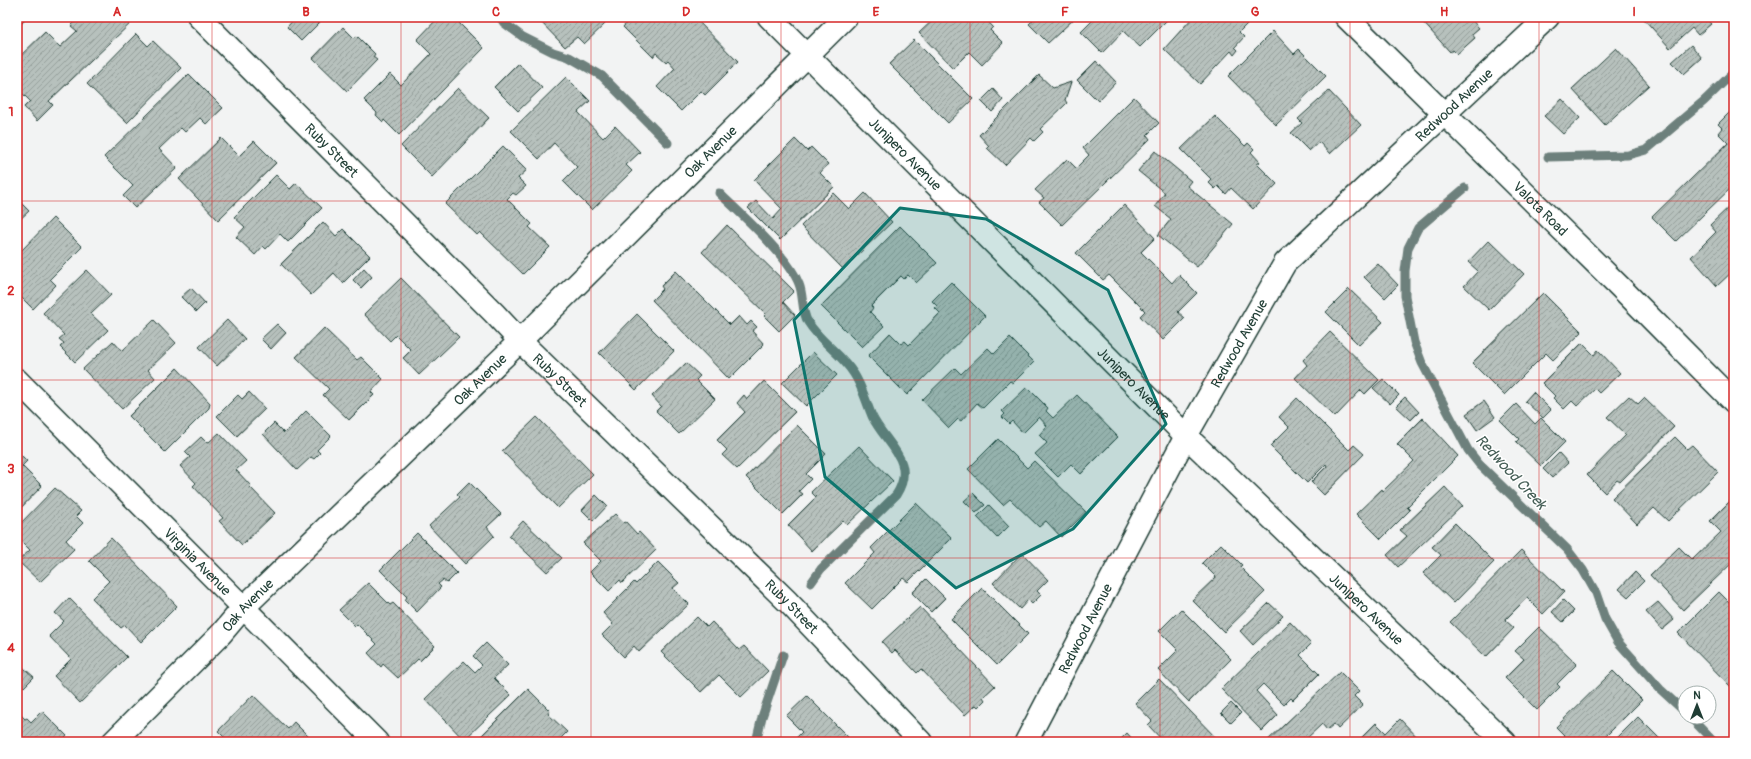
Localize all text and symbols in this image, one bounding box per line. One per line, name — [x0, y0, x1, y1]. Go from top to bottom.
text: A — [113, 4, 122, 20]
text: B — [302, 4, 310, 20]
text: C — [492, 4, 500, 20]
text: D — [682, 4, 690, 20]
text: E — [873, 4, 880, 20]
text: F — [1061, 4, 1069, 20]
text: G — [1251, 4, 1260, 20]
text: H — [1440, 4, 1448, 20]
text: I — [1632, 4, 1636, 20]
street label: Redwood Avenue — [1412, 65, 1496, 145]
text: 1 — [8, 104, 14, 120]
street label: Junipero Avenue — [865, 114, 945, 194]
street label: Ruby Street — [301, 120, 362, 181]
street label: Oak Avenue — [681, 122, 741, 182]
street label: Valota Road — [1509, 178, 1571, 240]
text: 2 — [7, 283, 15, 299]
street label: Redwood Avenue — [1207, 296, 1272, 391]
street label: Junipero Avenue — [1093, 344, 1173, 424]
street label: Oak Avenue — [450, 350, 511, 409]
street label: Ruby Street — [529, 350, 591, 411]
water label: Redwood Creek — [1471, 431, 1551, 515]
text: 3 — [7, 461, 15, 477]
street label: Virginia Avenue — [160, 525, 234, 599]
street label: Junipero Avenue — [1325, 570, 1407, 649]
street label: Oak Avenue — [218, 575, 277, 636]
street label: Ruby Street — [761, 576, 822, 638]
street label: Redwood Avenue — [1055, 581, 1116, 677]
text: 4 — [7, 640, 15, 656]
north arrow — [1677, 685, 1717, 725]
text: N — [1693, 689, 1701, 702]

